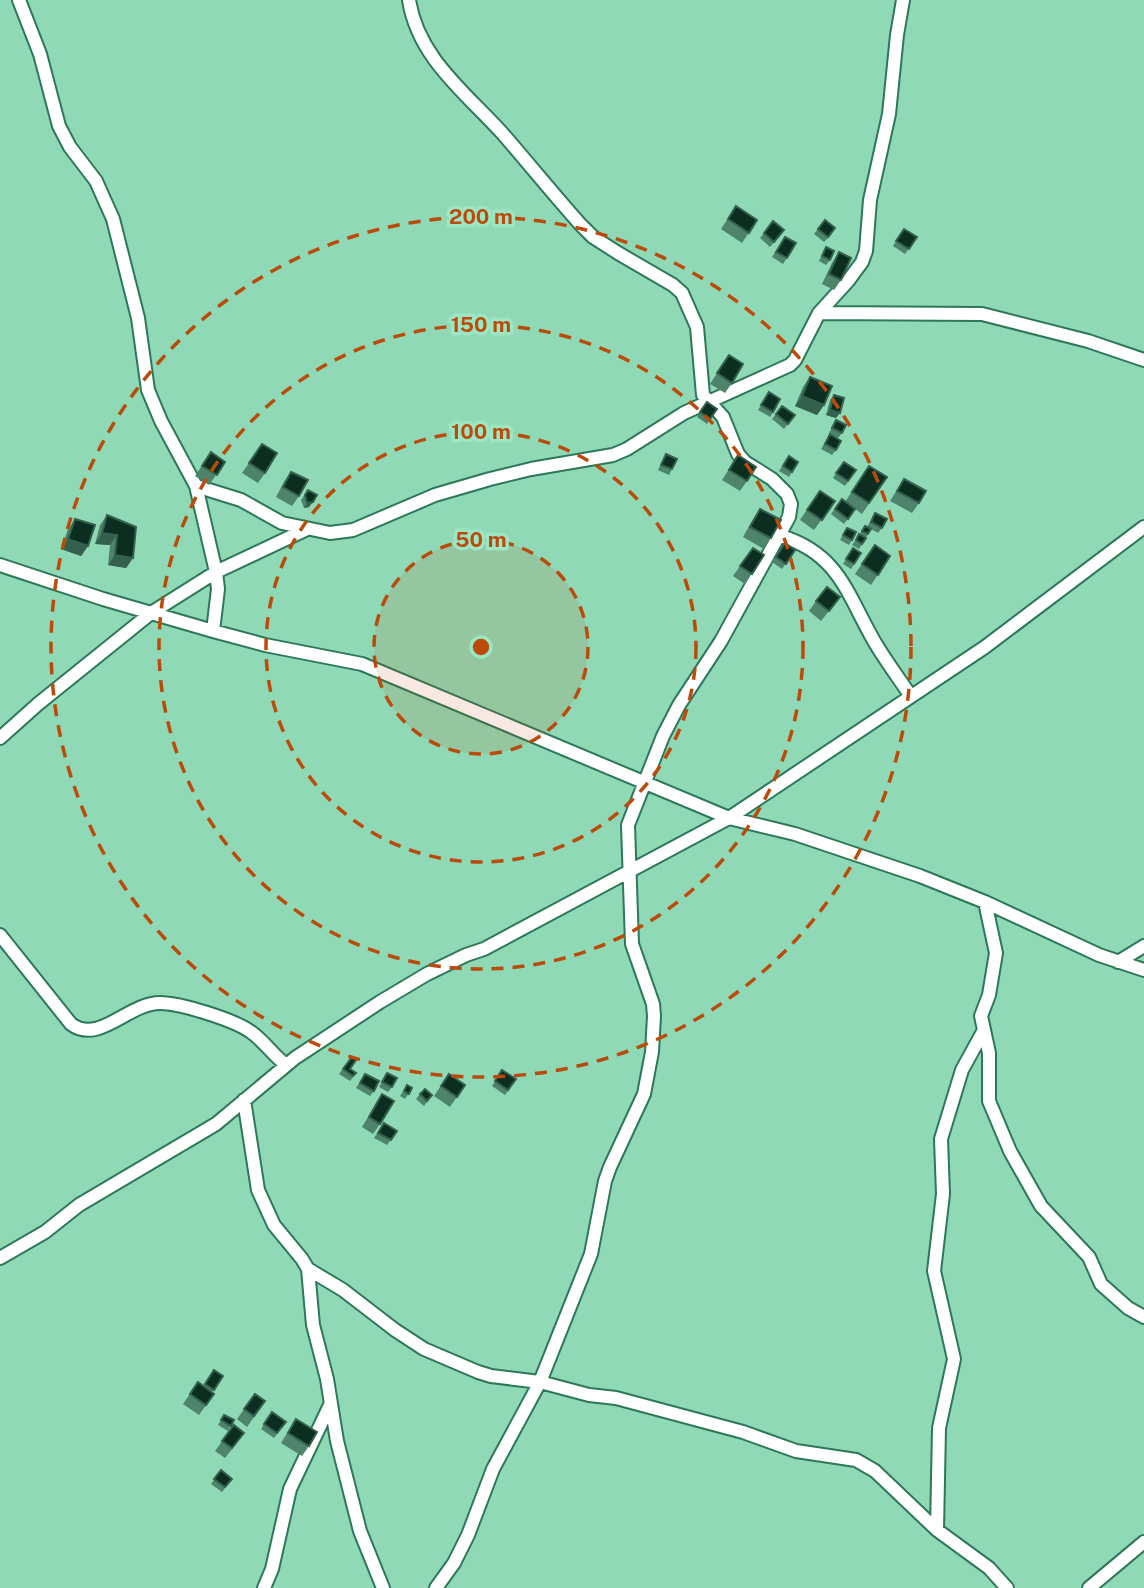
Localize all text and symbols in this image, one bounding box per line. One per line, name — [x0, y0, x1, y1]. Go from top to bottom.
text: 200 m — [449, 204, 513, 229]
text: 150 m — [451, 312, 511, 337]
text: 100 m — [451, 419, 511, 444]
text: 50 m — [455, 527, 507, 552]
centre of rings — [469, 635, 493, 659]

